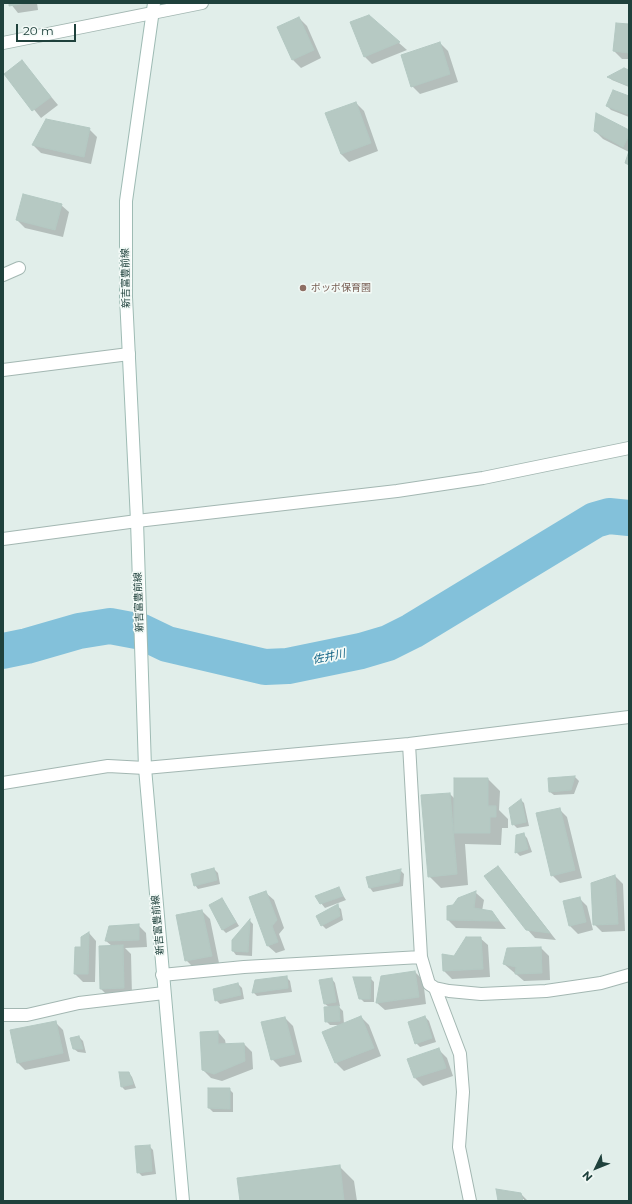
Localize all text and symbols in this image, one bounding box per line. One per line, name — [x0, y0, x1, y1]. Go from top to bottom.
scale bar — [18, 16, 78, 42]
text: 20 m — [23, 23, 54, 38]
street label: 新吉富豊前線 — [119, 248, 133, 308]
place label: ポッポ保育園 — [311, 282, 371, 294]
marker: ポッポ保育園 — [298, 283, 308, 293]
street label: 新吉富豊前線 — [132, 572, 146, 632]
water label: 佐井川 — [311, 647, 347, 667]
street label: 新吉富豊前線 — [149, 895, 167, 955]
north arrow — [576, 1148, 616, 1188]
text: N — [579, 1168, 595, 1184]

